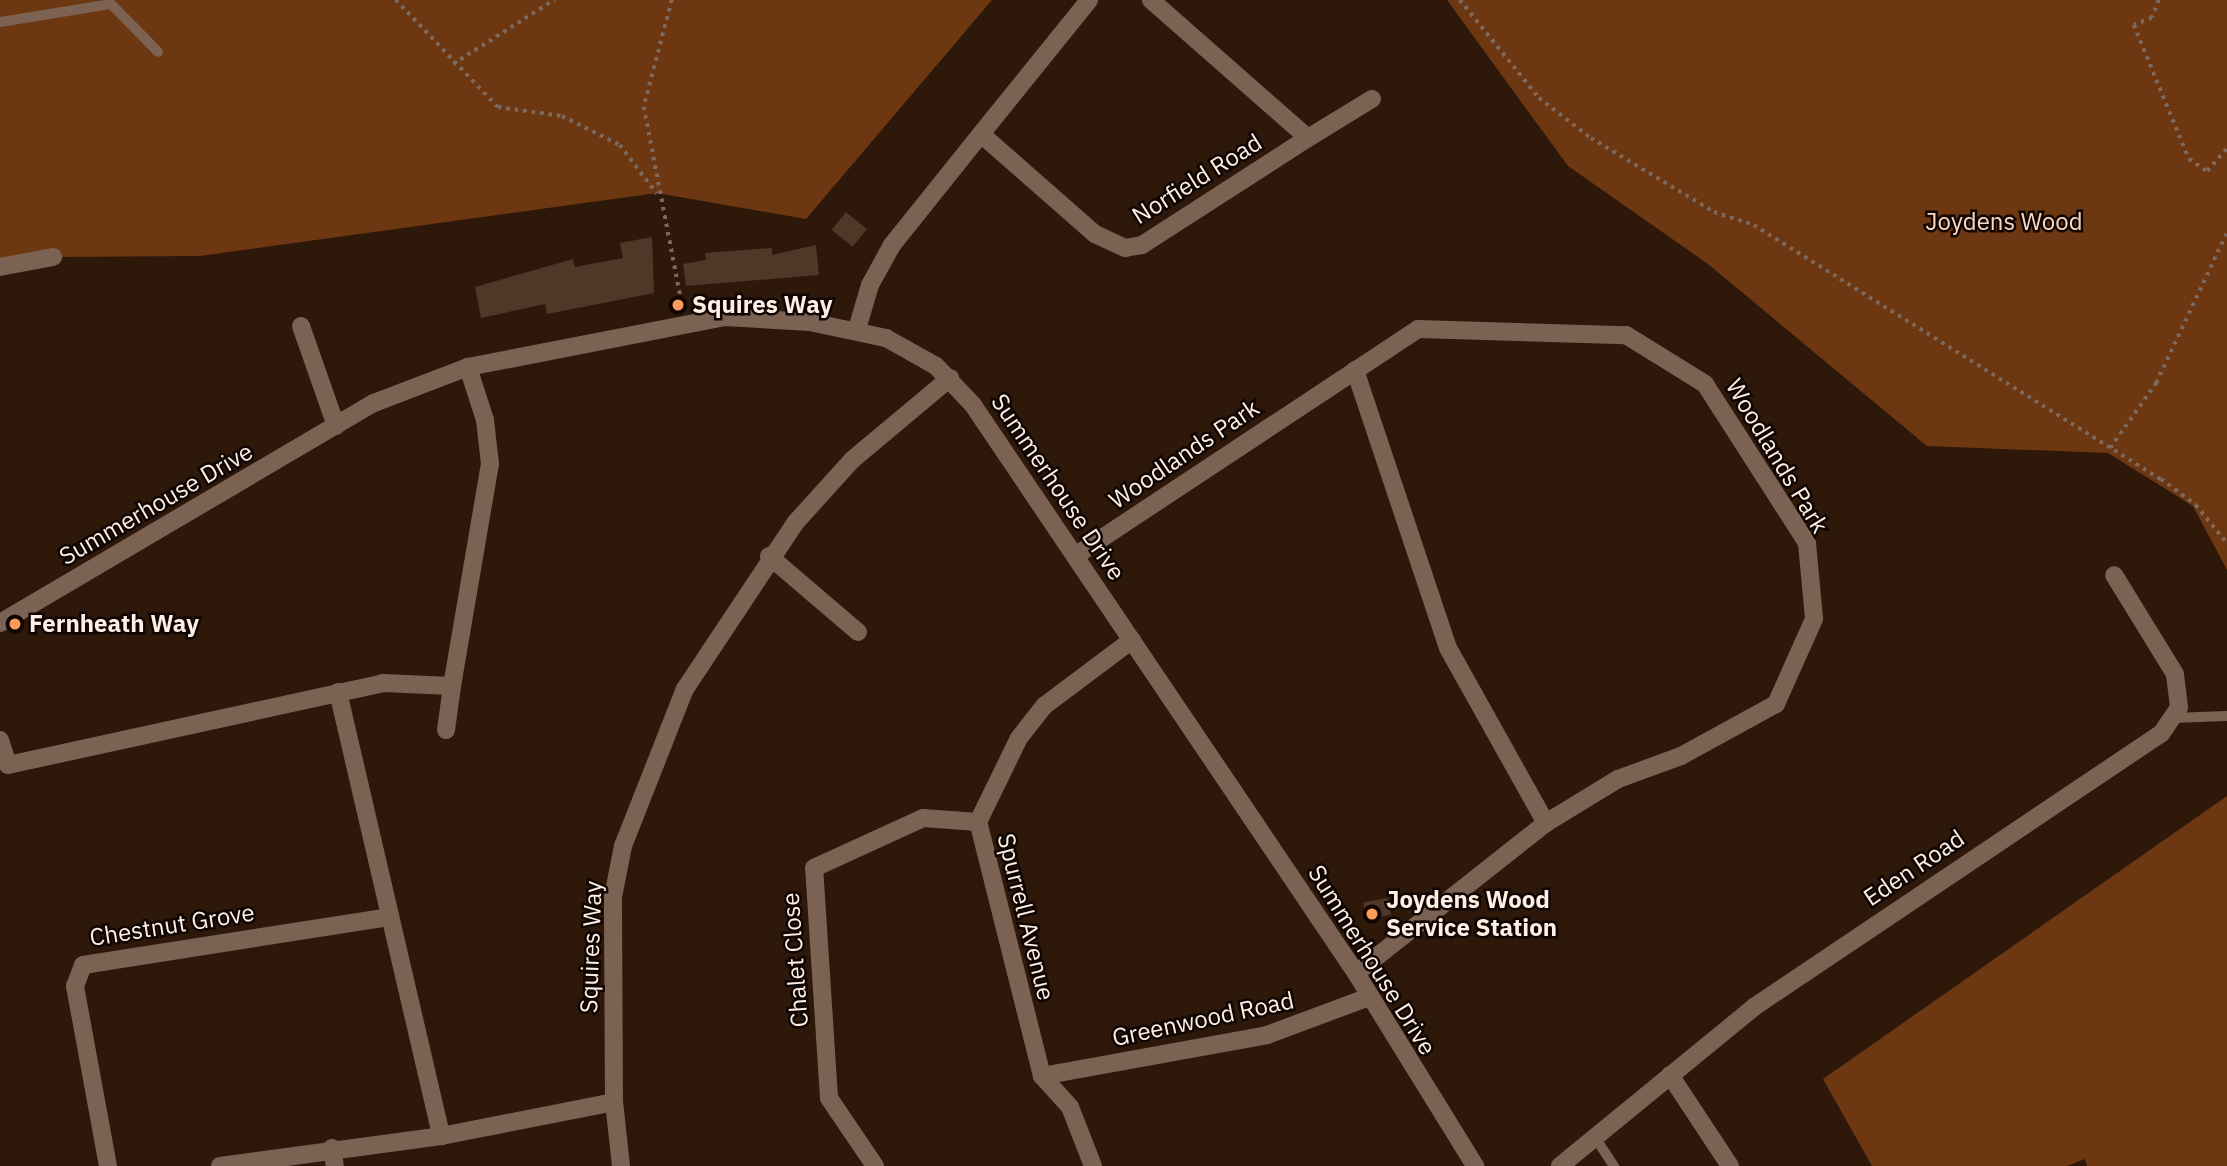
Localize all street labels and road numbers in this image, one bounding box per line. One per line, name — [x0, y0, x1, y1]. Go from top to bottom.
street label: Norfield Road — [1127, 128, 1267, 230]
street label: Woodlands Park — [1720, 374, 1834, 538]
street label: Summerhouse Drive — [985, 388, 1131, 586]
street label: Woodlands Park — [1104, 393, 1264, 515]
street label: Summerhouse Drive — [54, 437, 258, 571]
street label: Eden Road — [1858, 824, 1970, 912]
street label: Spurrell Avenue — [991, 831, 1061, 1003]
street label: Summerhouse Drive — [1302, 860, 1442, 1060]
street label: Squires Way — [574, 880, 608, 1014]
street label: Chalet Close — [776, 892, 814, 1028]
street label: Chestnut Grove — [88, 898, 256, 952]
street label: Greenwood Road — [1109, 986, 1297, 1052]

